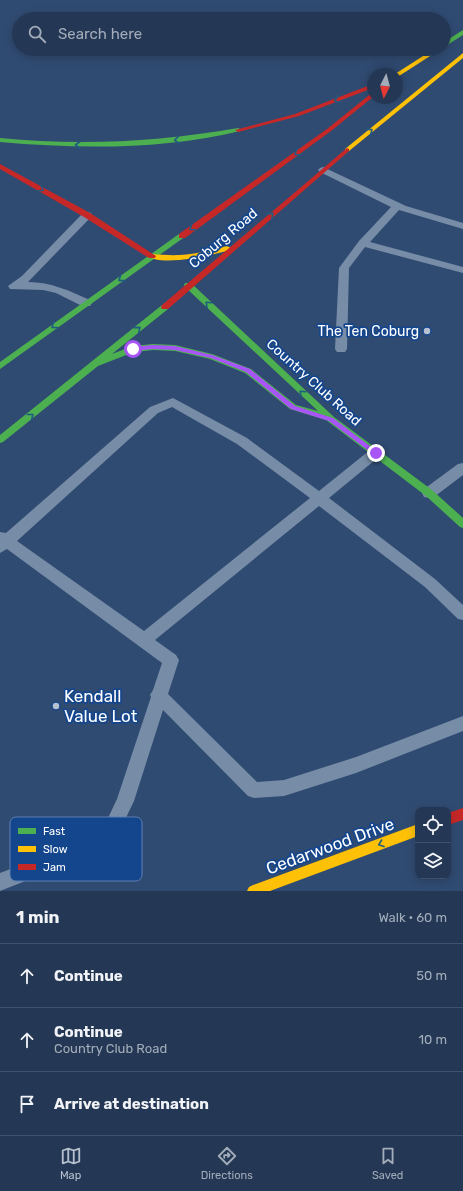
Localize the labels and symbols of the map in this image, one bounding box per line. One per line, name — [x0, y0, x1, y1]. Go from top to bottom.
north arrow — [367, 68, 403, 104]
one-way arrow — [333, 96, 340, 104]
one-way arrow — [365, 128, 372, 135]
one-way arrow — [173, 135, 180, 144]
one-way arrow — [75, 141, 81, 149]
one-way arrow — [295, 148, 302, 155]
one-way arrow — [37, 184, 44, 191]
street label: Coburg Road — [186, 205, 261, 272]
one-way arrow — [266, 213, 274, 220]
one-way arrow — [189, 223, 196, 230]
one-way arrow — [118, 274, 125, 281]
one-way arrow — [205, 301, 213, 309]
one-way arrow — [52, 322, 59, 329]
place label: The Ten Coburg — [318, 323, 419, 340]
one-way arrow — [133, 326, 140, 333]
marker: The Ten Coburg — [422, 326, 432, 336]
street label: Country Club Road — [263, 335, 365, 429]
route start — [124, 340, 142, 358]
one-way arrow — [300, 391, 307, 398]
one-way arrow — [26, 413, 33, 420]
route end — [367, 444, 385, 462]
place label: Kendall Value Lot — [64, 686, 138, 726]
marker: Kendall Value Lot — [51, 701, 61, 711]
street label: Cedarwood Drive — [263, 814, 397, 878]
legend — [10, 817, 142, 881]
text: Fast — [43, 825, 66, 838]
one-way arrow — [378, 839, 385, 847]
text: Slow — [43, 843, 68, 856]
text: Jam — [43, 861, 66, 874]

